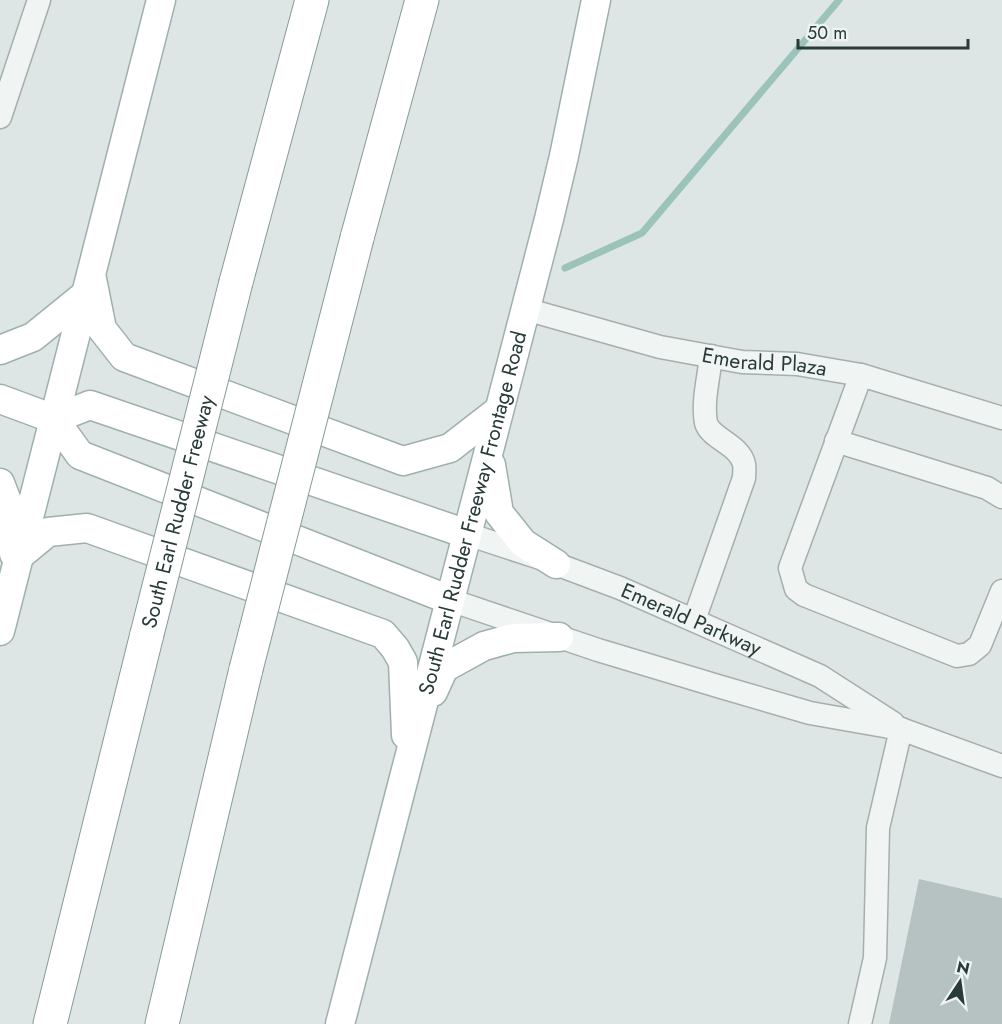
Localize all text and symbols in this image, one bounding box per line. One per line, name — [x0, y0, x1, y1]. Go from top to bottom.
scale bar — [798, 12, 968, 50]
text: 50 m — [807, 20, 847, 46]
street label: South Earl Rudder Freeway Frontage Road — [411, 328, 534, 698]
street label: Emerald Plaza — [700, 340, 829, 384]
street label: South Earl Rudder Freeway — [134, 391, 222, 632]
street label: Emerald Parkway — [616, 575, 767, 664]
north arrow — [930, 952, 990, 1012]
text: N — [954, 955, 972, 981]

